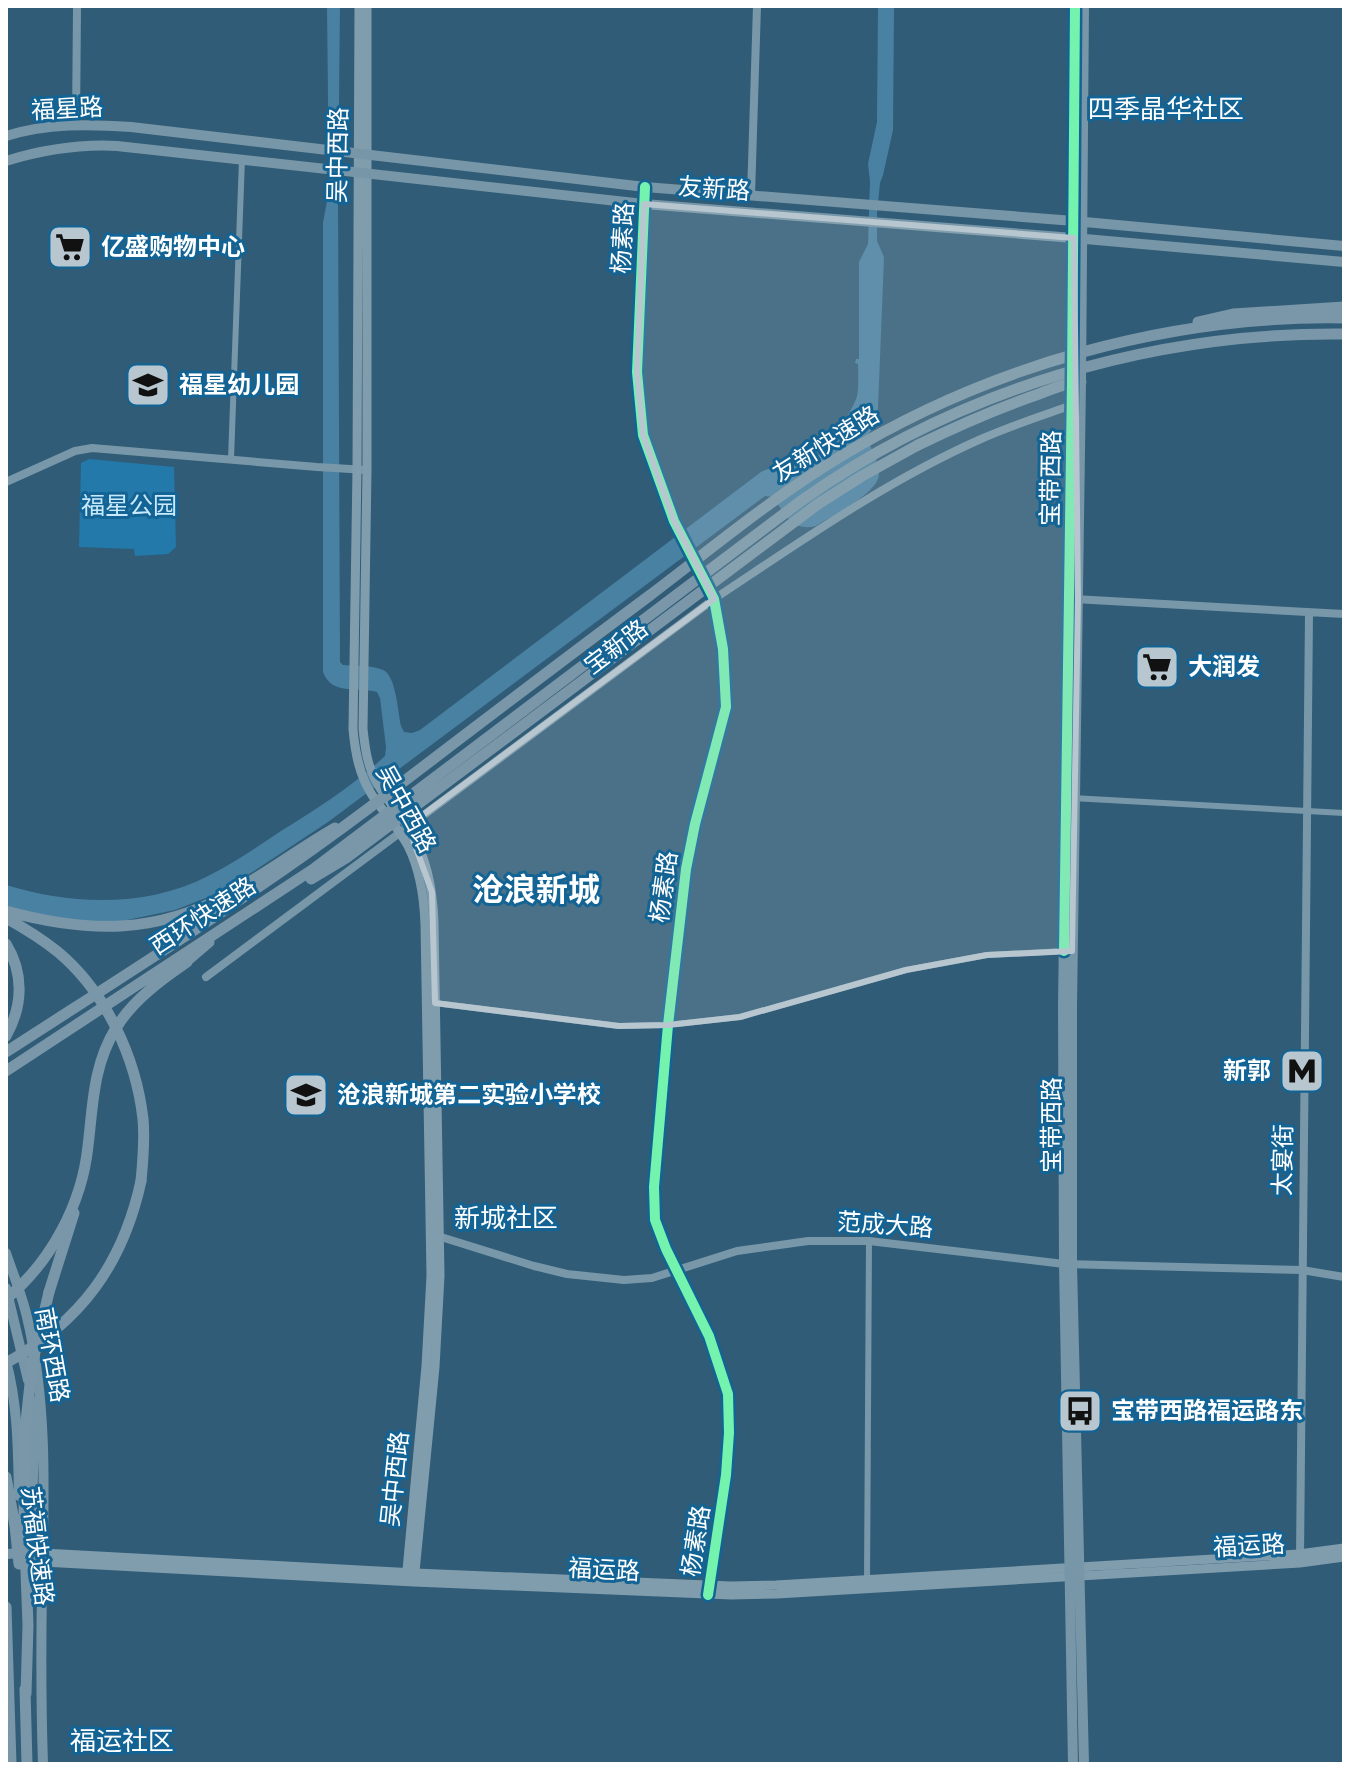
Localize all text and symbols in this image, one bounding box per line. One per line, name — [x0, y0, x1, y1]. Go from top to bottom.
street label: 福星路 — [30, 91, 104, 126]
district label: 四季晶华社区 — [1088, 92, 1244, 126]
street label: 吴中西路 — [321, 107, 354, 203]
street label: 友新路 — [677, 171, 751, 206]
street label: 杨素路 — [605, 201, 640, 275]
supermarket icon: 亿盛购物中心 — [46, 223, 94, 271]
place label: 亿盛购物中心 — [101, 231, 245, 262]
school or university icon: 福星幼儿园 — [124, 361, 172, 409]
place label: 福星幼儿园 — [179, 369, 299, 400]
street label: 友新快速路 — [767, 399, 885, 489]
street label: 宝带西路 — [1034, 430, 1067, 526]
park label: 福星公园 — [81, 490, 177, 521]
street label: 宝新路 — [578, 613, 654, 681]
supermarket icon: 大润发 — [1133, 643, 1181, 691]
place label: 大润发 — [1188, 651, 1260, 682]
street label: 吴中西路 — [370, 759, 443, 858]
street label: 杨素路 — [643, 849, 684, 925]
district label: 沧浪新城 — [472, 869, 600, 911]
street label: 西环快速路 — [144, 870, 261, 961]
metro station icon: 新郭 — [1278, 1047, 1326, 1095]
place label: 新郭 — [1223, 1055, 1271, 1086]
school or university icon: 沧浪新城第二实验小学校 — [282, 1071, 330, 1119]
street label: 宝带西路 — [1036, 1077, 1067, 1173]
place label: 沧浪新城第二实验小学校 — [337, 1079, 601, 1110]
street label: 太宴街 — [1266, 1124, 1299, 1196]
district label: 新城社区 — [454, 1201, 558, 1235]
street label: 范成大路 — [836, 1206, 934, 1243]
street label: 南环西路 — [29, 1305, 76, 1405]
bus stop icon: 宝带西路福运路东 — [1056, 1387, 1104, 1435]
place label: 宝带西路福运路东 — [1111, 1395, 1303, 1426]
street label: 吴中西路 — [374, 1430, 415, 1528]
street label: 苏福快速路 — [15, 1484, 60, 1607]
street label: 杨素路 — [675, 1503, 716, 1579]
street label: 福运路 — [1212, 1528, 1286, 1563]
street label: 福运路 — [567, 1552, 641, 1587]
district label: 福运社区 — [70, 1724, 174, 1758]

